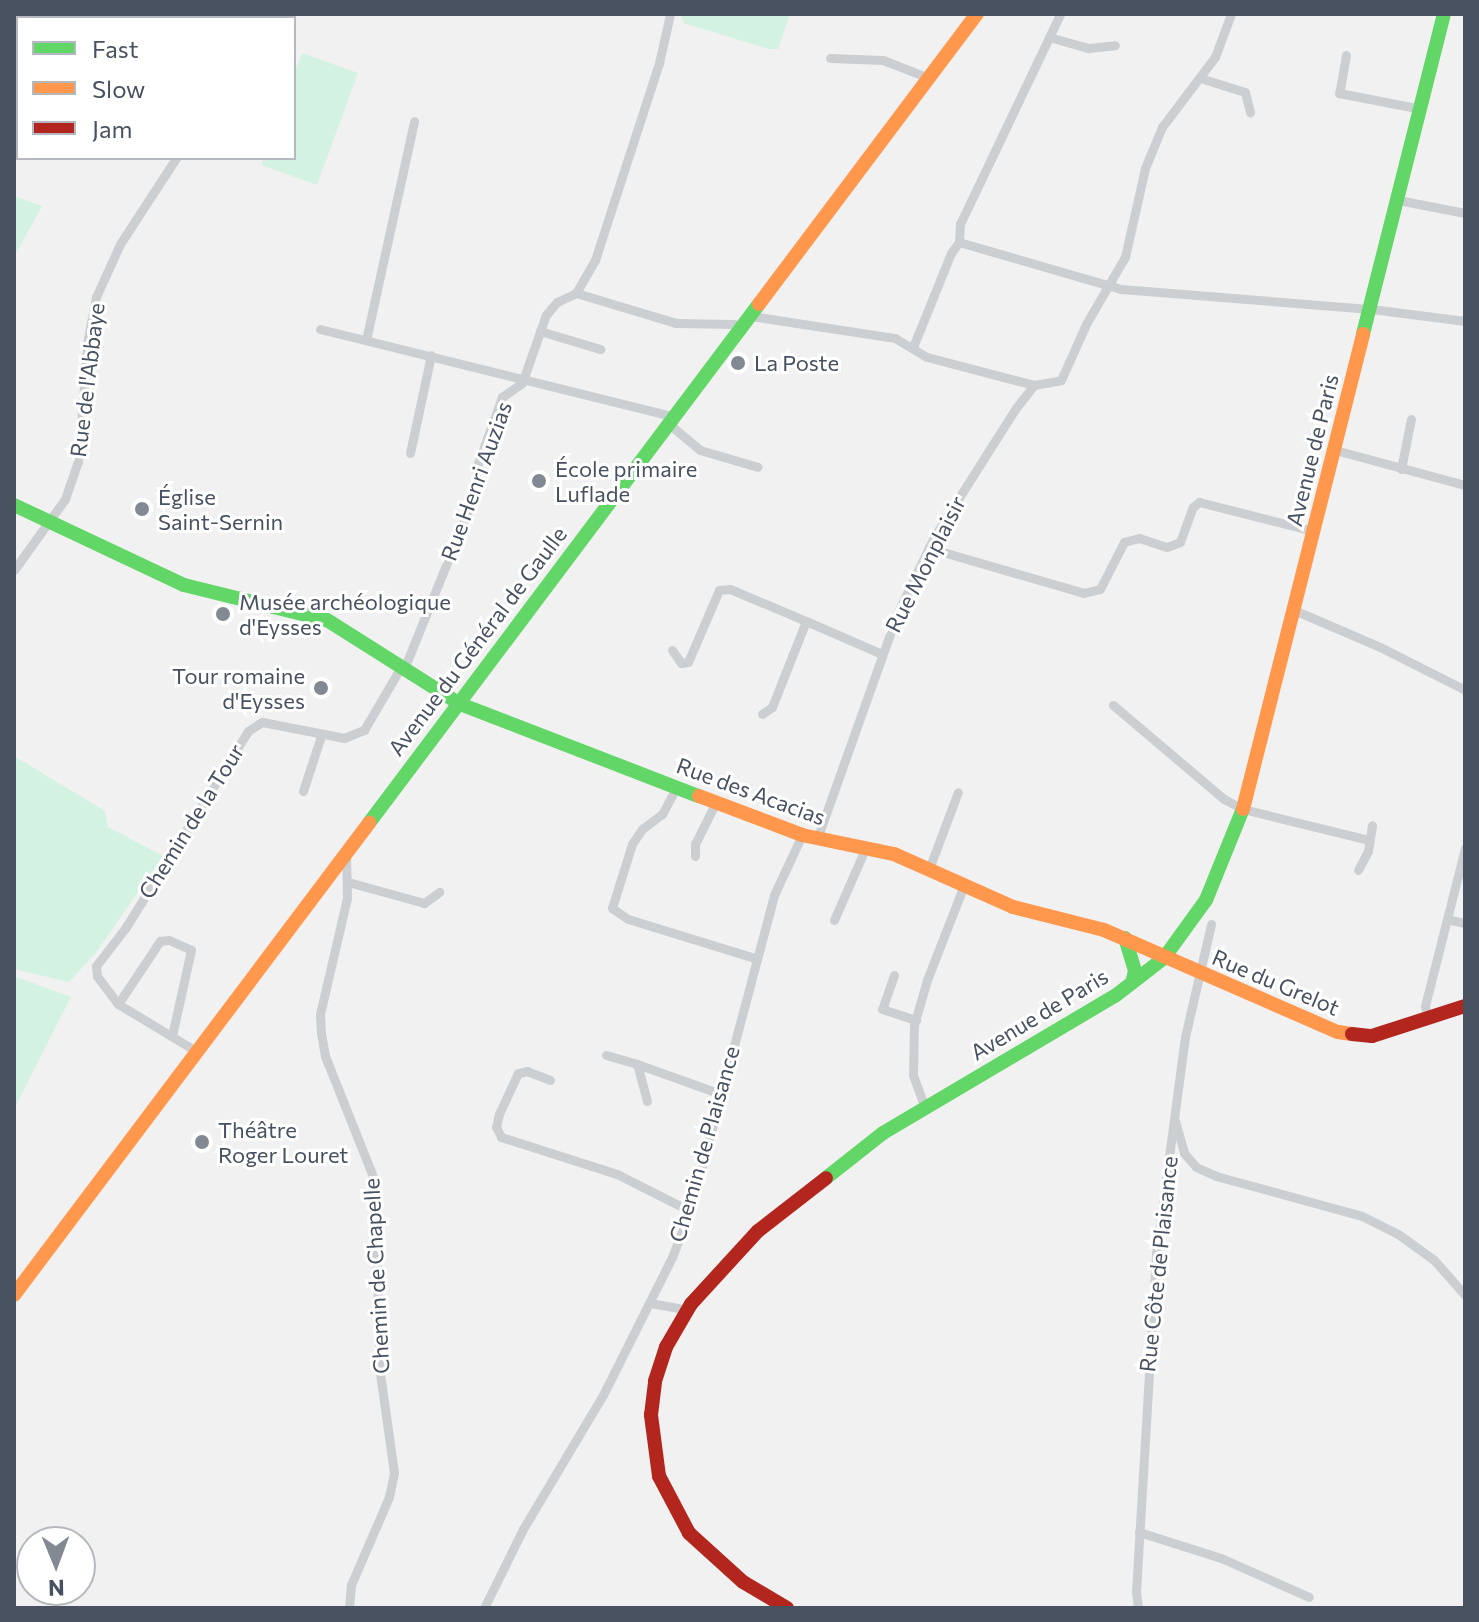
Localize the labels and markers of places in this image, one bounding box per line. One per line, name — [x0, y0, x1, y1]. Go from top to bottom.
place label: La Poste — [754, 350, 839, 376]
marker: La Poste — [729, 354, 747, 372]
place label: École primaire Luflade — [555, 455, 697, 506]
marker: École primaire Luflade — [530, 472, 548, 490]
place label: Église Saint-Sernin — [158, 483, 283, 534]
marker: Église Saint-Sernin — [133, 500, 151, 518]
place label: Musée archéologique d'Eysses — [239, 588, 451, 640]
marker: Musée archéologique d'Eysses — [214, 605, 232, 623]
place label: Tour romaine d'Eysses — [172, 662, 305, 714]
marker: Tour romaine d'Eysses — [312, 679, 330, 697]
place label: Théâtre Roger Louret — [218, 1116, 348, 1168]
marker: Théâtre Roger Louret — [193, 1133, 211, 1151]

